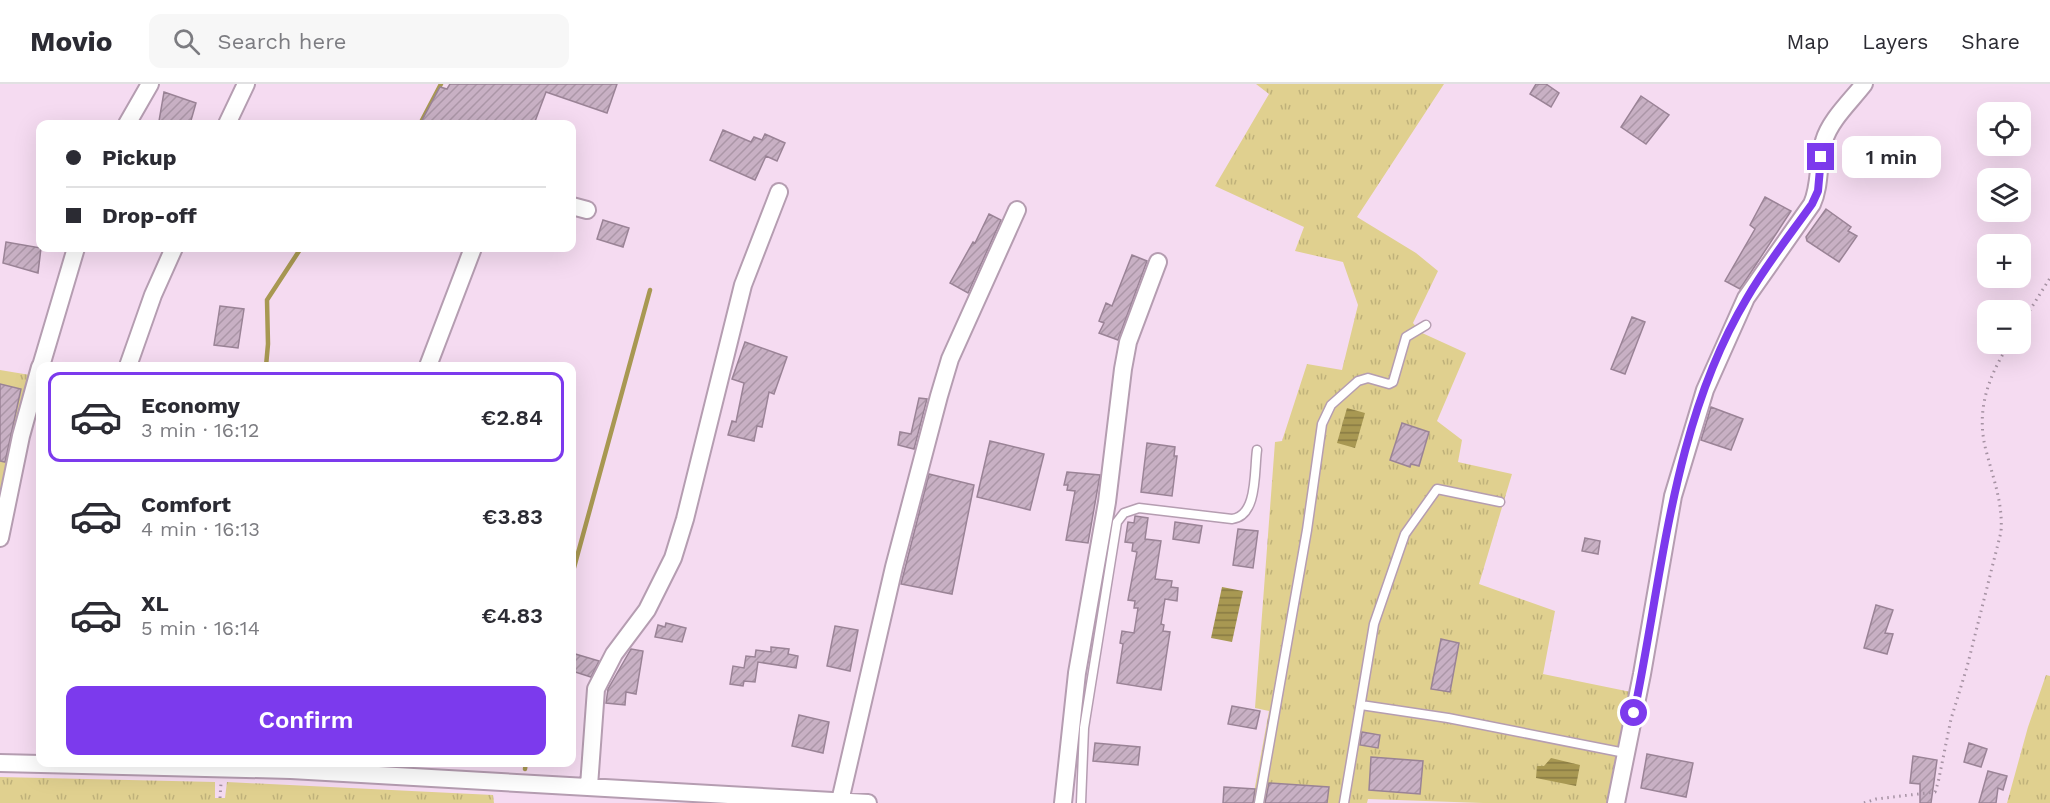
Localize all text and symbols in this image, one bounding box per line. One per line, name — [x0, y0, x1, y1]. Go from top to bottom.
search box — [149, 14, 569, 68]
text: Movio — [30, 25, 113, 58]
icon: search — [170, 25, 203, 58]
text: Search here — [218, 29, 347, 54]
text: Map — [1786, 29, 1829, 54]
text: Layers — [1862, 29, 1928, 54]
text: Share — [1961, 29, 2020, 54]
map controls — [1977, 102, 2031, 354]
button: locate — [1977, 102, 2031, 156]
callout: 1 min — [1842, 136, 1941, 178]
route end — [1807, 143, 1834, 170]
text: Pickup — [102, 145, 177, 170]
text: 1 min — [1866, 145, 1917, 169]
button: layers — [1977, 168, 2031, 222]
text: Drop-off — [102, 203, 197, 228]
button: + — [1977, 234, 2031, 288]
button: − — [1977, 300, 2031, 354]
icon: car — [69, 390, 123, 444]
text: Economy — [141, 393, 240, 418]
text: €2.84 — [481, 405, 543, 430]
text: 3 min · 16:12 — [141, 418, 259, 442]
icon: car — [69, 489, 123, 543]
text: Comfort — [141, 492, 231, 517]
text: €3.83 — [482, 504, 543, 529]
text: 4 min · 16:13 — [141, 517, 260, 541]
icon: car — [69, 588, 123, 642]
text: XL — [141, 591, 169, 616]
text: €4.83 — [481, 603, 543, 628]
text: 5 min · 16:14 — [141, 616, 260, 640]
button: Confirm — [66, 686, 546, 755]
route start — [1620, 699, 1647, 726]

